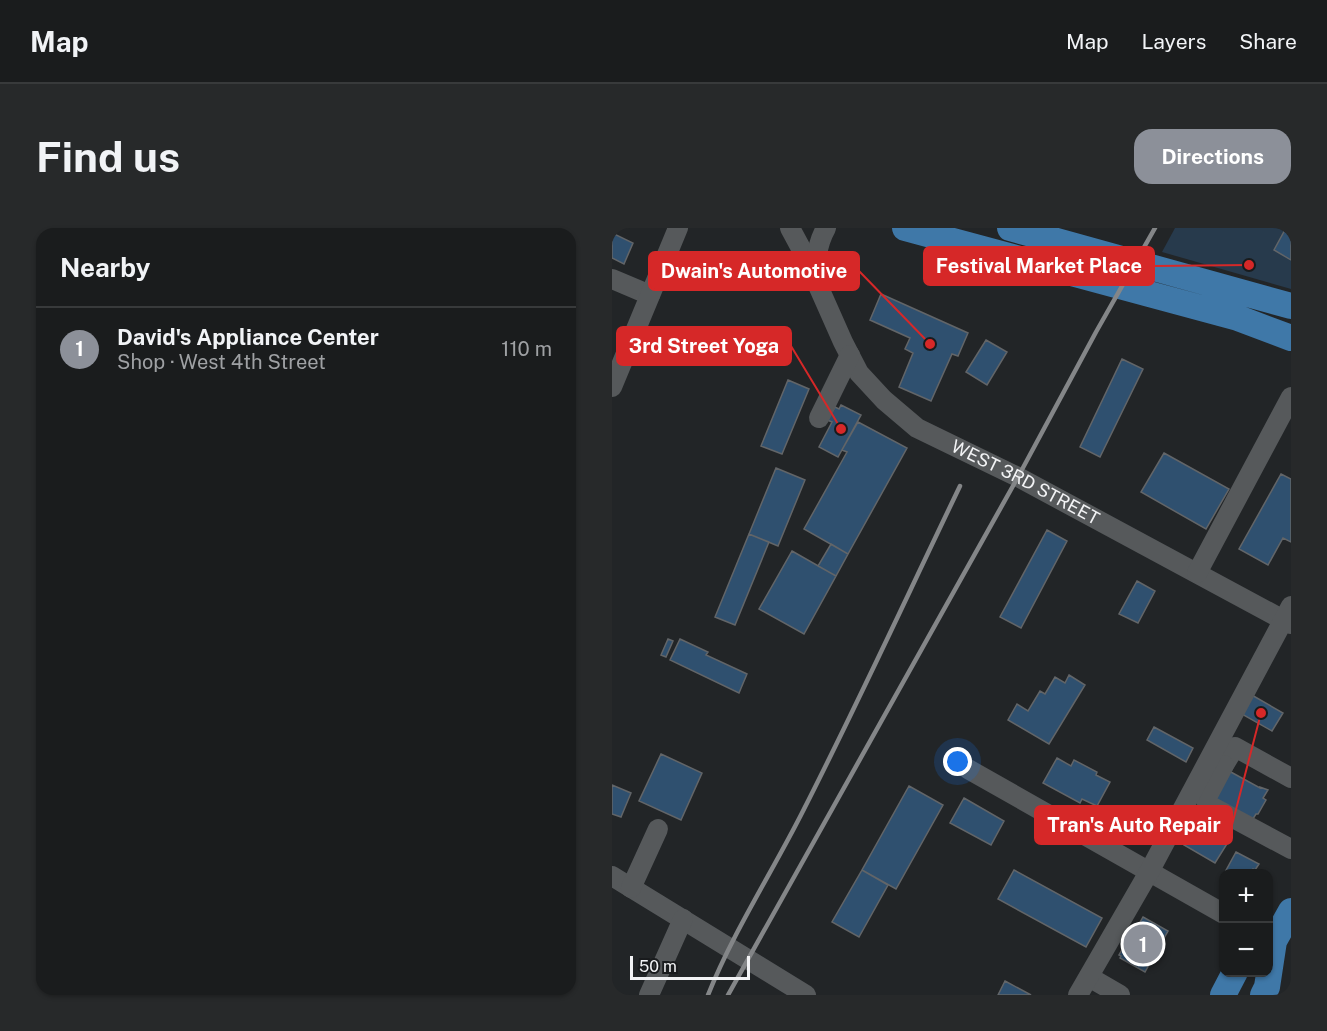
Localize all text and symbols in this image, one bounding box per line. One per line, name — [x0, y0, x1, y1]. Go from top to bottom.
text: Map — [30, 25, 89, 58]
text: Map — [1066, 29, 1109, 54]
text: Layers — [1142, 29, 1206, 54]
text: Share — [1239, 29, 1297, 54]
button: Directions — [1134, 129, 1291, 184]
text: Find us — [36, 132, 180, 181]
callout: Festival Market Place — [924, 247, 1154, 285]
text: Nearby — [60, 252, 150, 283]
callout: Dwain's Automotive — [649, 252, 859, 290]
text: Festival Market Place — [936, 254, 1142, 278]
text: Dwain's Automotive — [661, 259, 847, 283]
text: David's Appliance Center — [117, 324, 379, 350]
callout: 3rd Street Yoga — [617, 327, 791, 365]
text: 3rd Street Yoga — [629, 334, 779, 358]
text: 1 — [75, 337, 84, 361]
text: 110 m — [501, 337, 552, 361]
text: Shop · West 4th Street — [117, 350, 326, 374]
street label: WEST 3RD STREET — [948, 435, 1104, 529]
your location — [943, 747, 972, 776]
callout: Tran's Auto Repair — [1035, 806, 1232, 844]
text: Tran's Auto Repair — [1047, 813, 1221, 837]
map controls — [1219, 869, 1273, 977]
button: + — [1219, 869, 1273, 923]
pin: 1 — [1124, 922, 1162, 966]
button: − — [1219, 923, 1273, 977]
scale bar — [630, 953, 750, 980]
text: 50 m — [639, 957, 677, 976]

